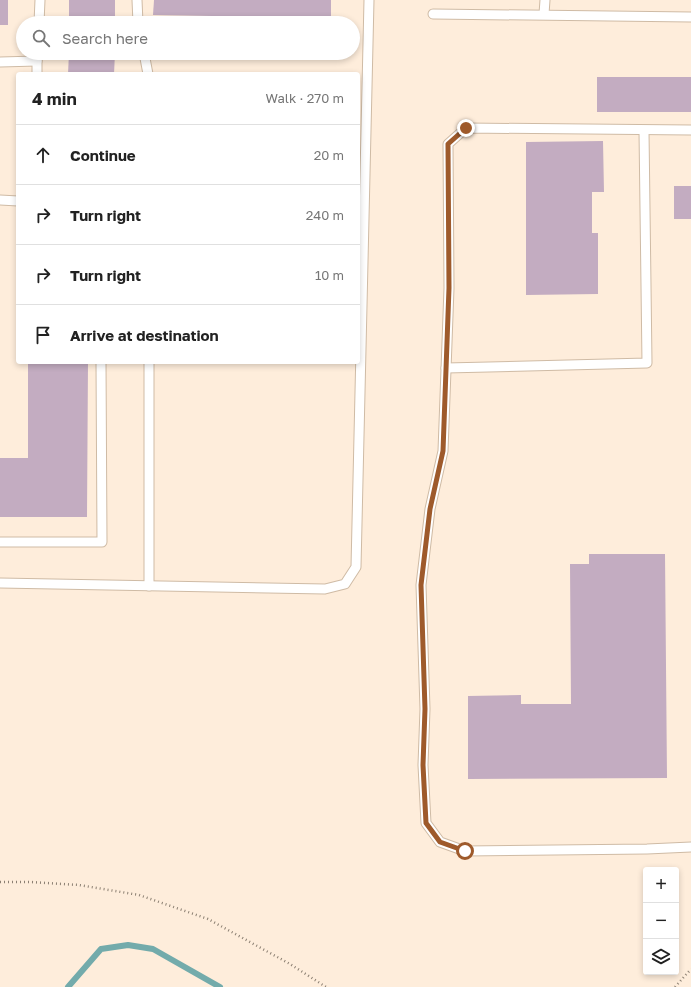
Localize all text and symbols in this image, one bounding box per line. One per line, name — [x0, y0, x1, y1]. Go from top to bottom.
search box — [16, 16, 360, 60]
icon: search — [30, 27, 52, 49]
text: Search here — [62, 29, 148, 47]
text: 4 min — [32, 88, 77, 109]
text: Walk · 270 m — [266, 90, 344, 106]
route end — [457, 119, 475, 137]
icon: ahead — [32, 144, 54, 166]
text: Continue — [70, 146, 136, 164]
text: 20 m — [314, 147, 344, 163]
icon: right — [32, 204, 54, 226]
text: Turn right — [70, 206, 141, 224]
text: 240 m — [306, 207, 344, 223]
icon: right — [32, 264, 54, 286]
text: Turn right — [70, 266, 141, 284]
text: 10 m — [315, 267, 344, 283]
icon: arrive — [32, 324, 54, 346]
text: Arrive at destination — [70, 326, 219, 344]
route start — [456, 842, 474, 860]
map controls — [643, 867, 679, 975]
button: + — [643, 867, 679, 903]
button: − — [643, 903, 679, 939]
button: layers — [643, 939, 679, 975]

